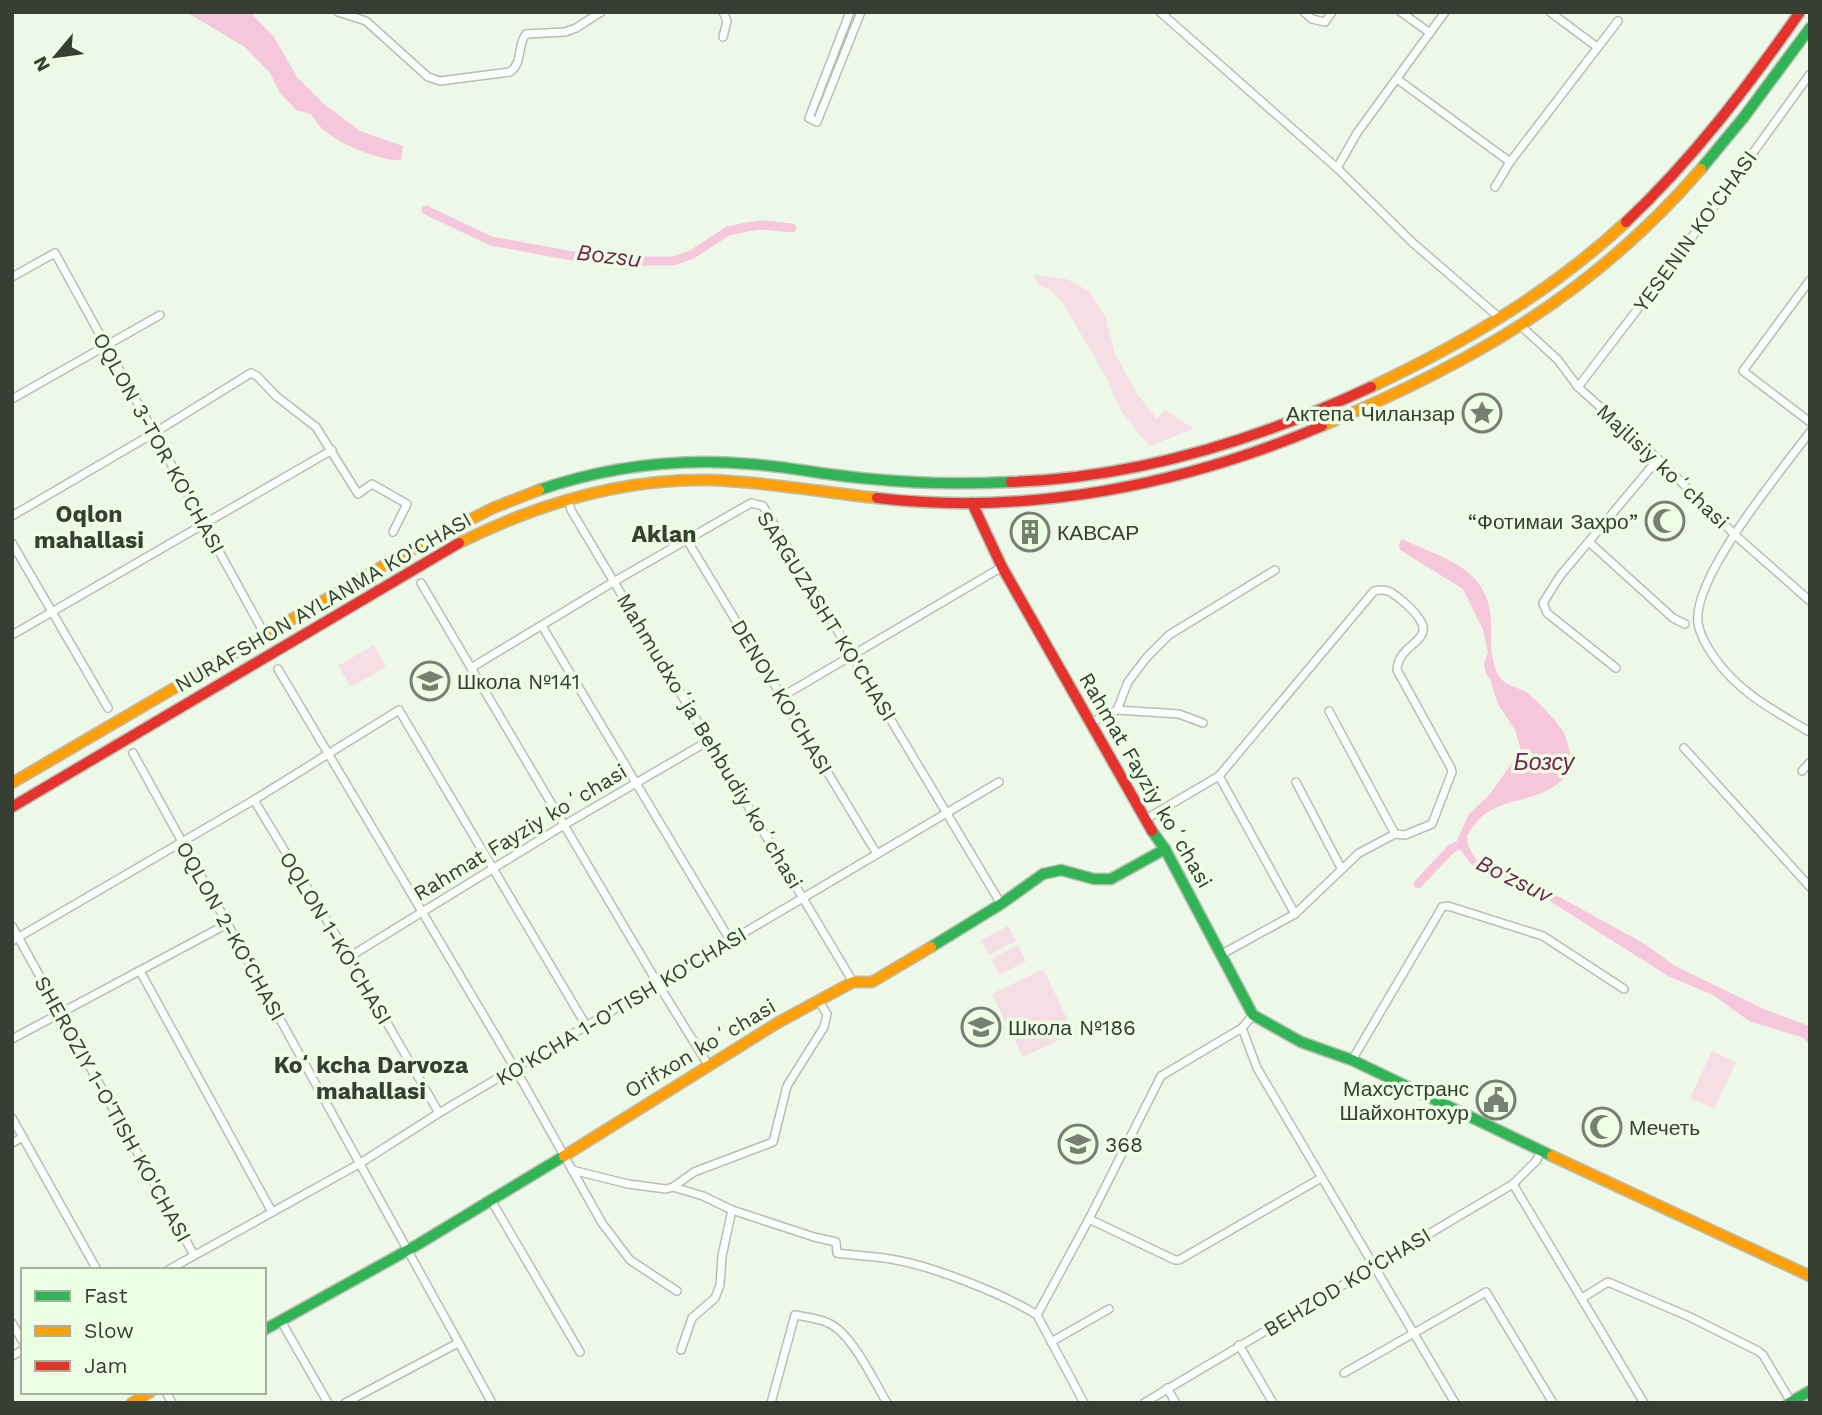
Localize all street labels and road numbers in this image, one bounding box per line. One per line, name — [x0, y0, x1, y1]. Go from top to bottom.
street label: YESENIN KO'CHASI — [1628, 146, 1762, 316]
street label: OQLON 3-TOR KO'CHASI — [88, 328, 230, 558]
street label: Majlisiy koʻchasi — [1592, 398, 1734, 534]
street label: SARGUZASHT KO'CHASI — [752, 506, 902, 726]
street label: NURAFSHON AYLANMA KO'CHASI — [170, 507, 476, 697]
street label: Mahmudxoʻja Behbudiy koʻchasi — [612, 589, 808, 893]
street label: DENOV KO'CHASI — [726, 615, 838, 779]
street label: Rahmat Fayziy koʻchasi — [1074, 668, 1218, 892]
street label: Rahmat Fayziy koʻchasi — [409, 758, 631, 906]
street label: OQLON 2-KO‘CHASI — [171, 837, 291, 1025]
street label: OQLON 1-KO'CHASI — [274, 847, 398, 1029]
street label: KO'KCHA 1-O'TISH KO'CHASI — [491, 921, 751, 1091]
street label: SHEROZIY 1-O'TISH KO'CHASI — [29, 972, 197, 1246]
street label: Orifxon koʻchasi — [620, 993, 780, 1103]
street label: BEHZOD KO‘CHASI — [1259, 1222, 1435, 1342]

